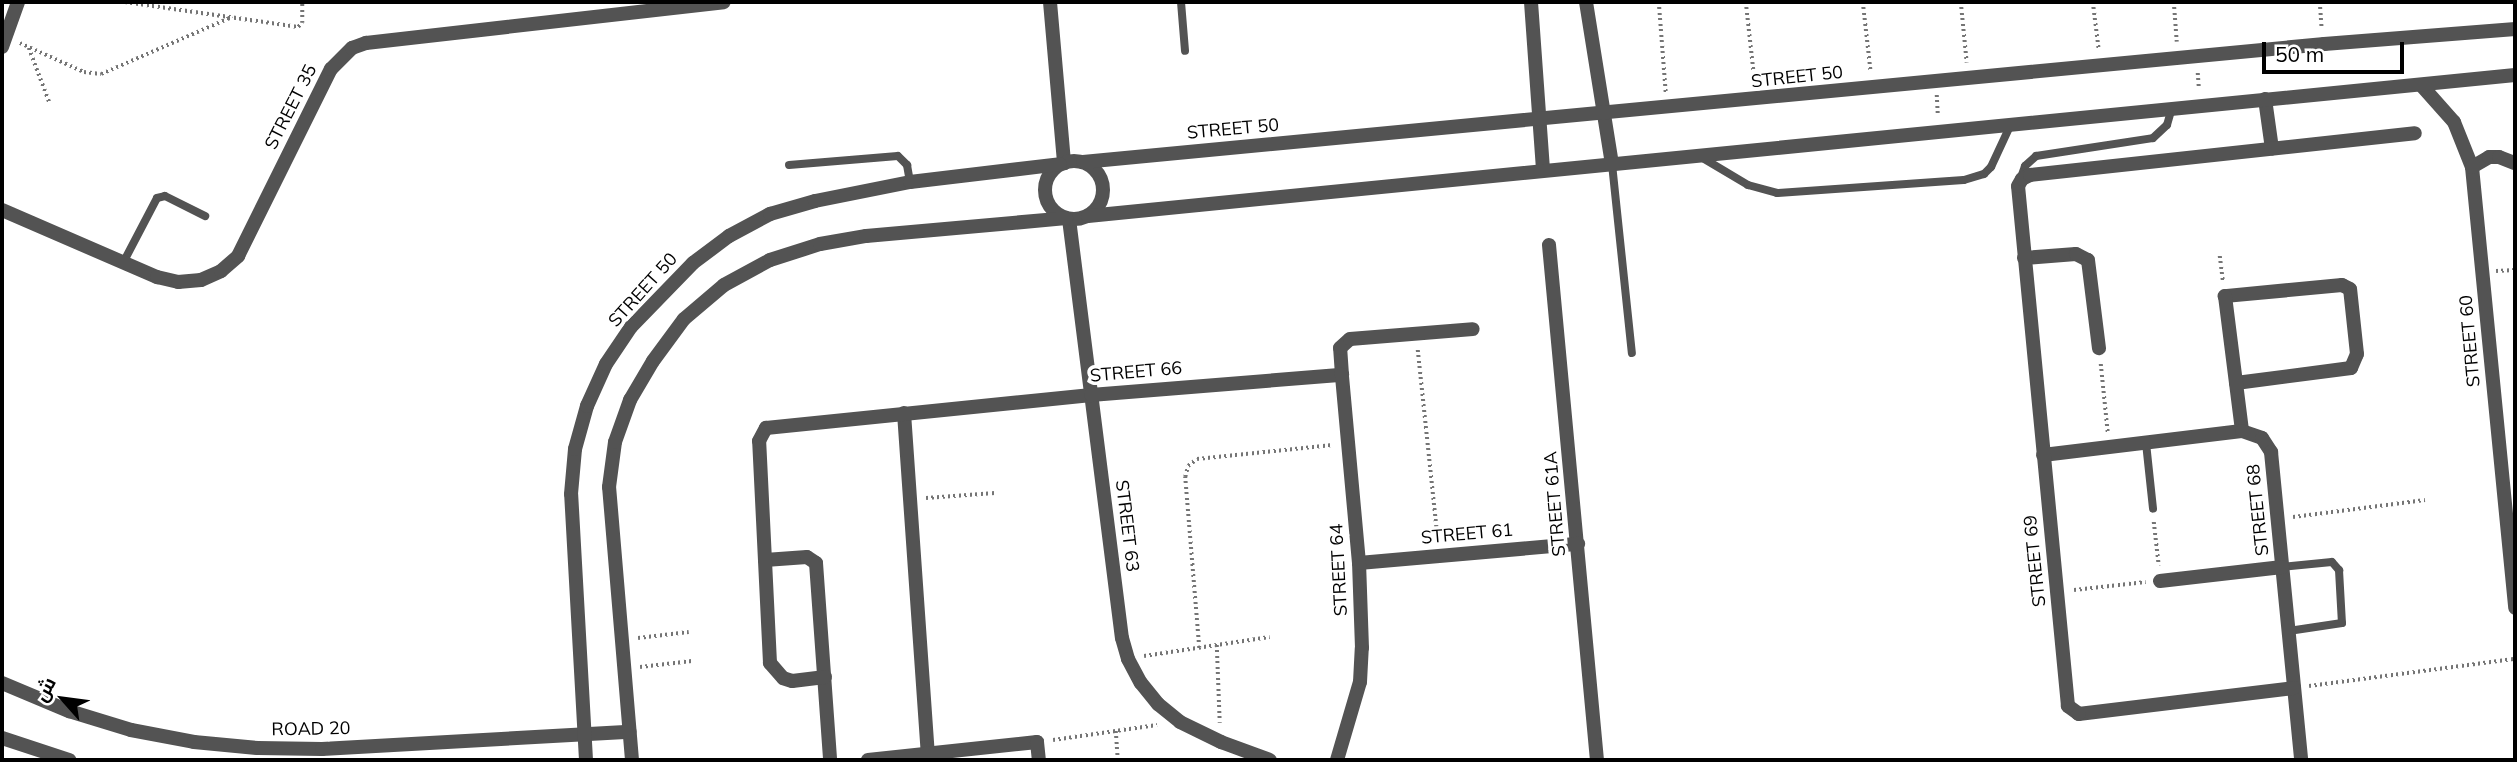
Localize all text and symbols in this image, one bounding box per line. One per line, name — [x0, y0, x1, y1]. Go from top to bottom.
scale bar — [2265, 28, 2407, 72]
text: 50 m — [2275, 41, 2324, 67]
street label: STREET 35 — [260, 61, 322, 153]
street label: STREET 50 — [1750, 61, 1844, 93]
street label: STREET 50 — [1186, 114, 1280, 144]
street label: STREET 50 — [604, 248, 682, 332]
street label: STREET 60 — [2455, 294, 2485, 388]
street label: STREET 66 — [1089, 357, 1183, 387]
street label: STREET 61A — [1540, 450, 1570, 558]
street label: STREET 68 — [2242, 463, 2274, 557]
street label: STREET 63 — [1111, 479, 1143, 573]
street label: STREET 69 — [2019, 514, 2051, 608]
street label: STREET 61 — [1420, 519, 1514, 549]
street label: STREET 64 — [1326, 523, 1352, 617]
north arrow — [28, 664, 98, 734]
text: ش — [28, 673, 61, 706]
street label: ROAD 20 — [271, 718, 351, 740]

